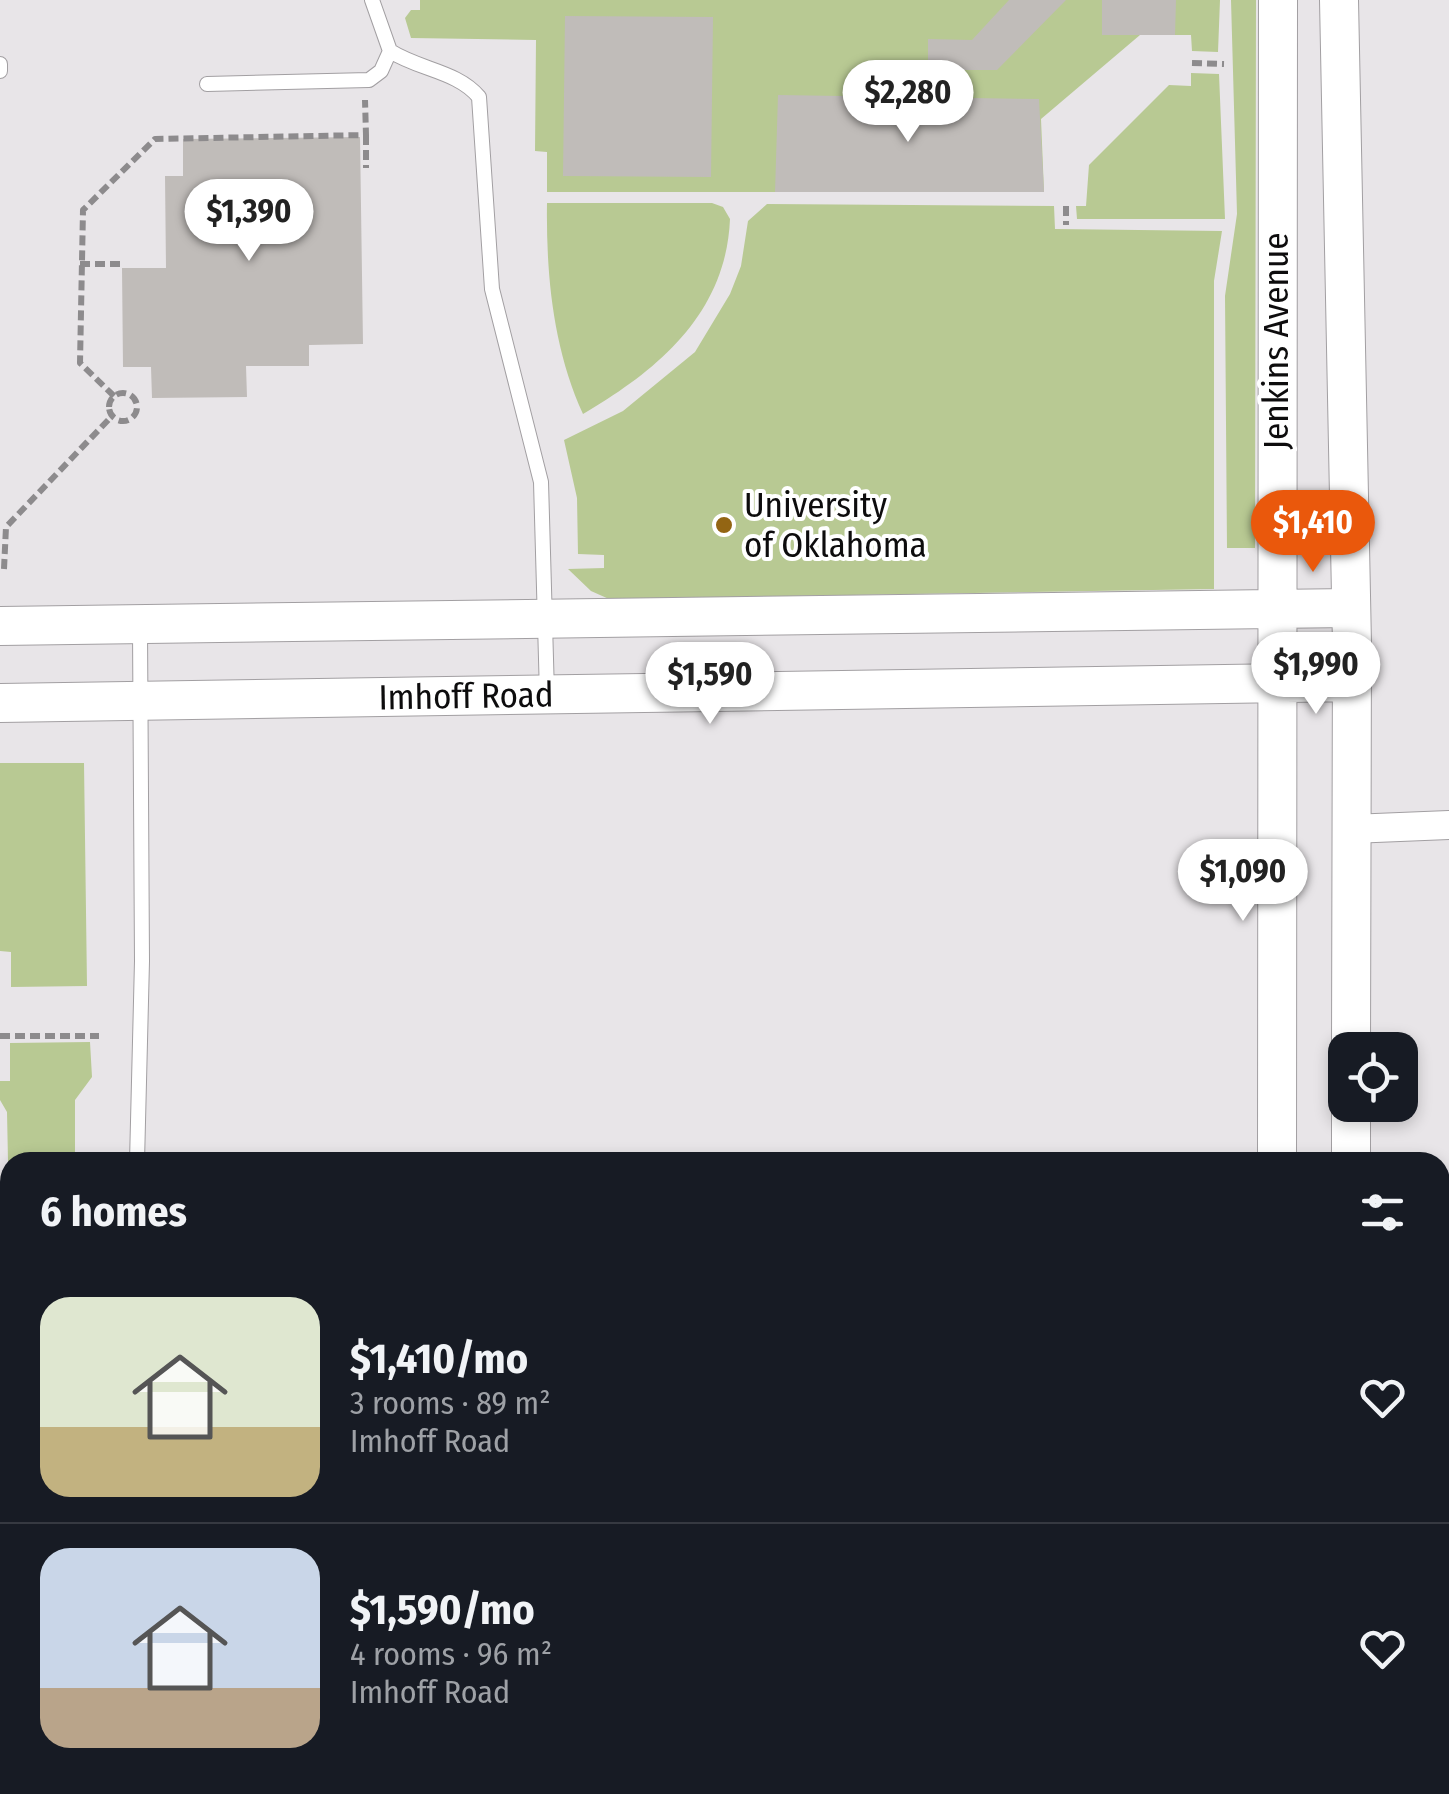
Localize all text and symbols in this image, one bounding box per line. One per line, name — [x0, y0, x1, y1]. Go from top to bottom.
pin: $2,280 — [827, 60, 989, 145]
text: $2,280 — [865, 73, 951, 111]
pin: $1,390 — [168, 179, 330, 264]
text: $1,390 — [207, 192, 291, 230]
street label: Jenkins Avenue — [1255, 232, 1297, 450]
place label: University of Oklahoma — [744, 484, 927, 566]
pin: $1,410 — [1232, 490, 1394, 575]
text: $1,410 — [1273, 503, 1353, 541]
marker: University of Oklahoma — [713, 514, 735, 536]
pin: $1,990 — [1235, 632, 1397, 717]
pin: $1,590 — [629, 642, 791, 727]
text: $1,990 — [1273, 645, 1359, 683]
text: $1,590 — [667, 655, 753, 693]
street label: Imhoff Road — [378, 673, 554, 719]
pin: $1,090 — [1162, 839, 1324, 924]
text: $1,090 — [1200, 852, 1286, 890]
map controls — [1328, 1032, 1418, 1122]
button: locate — [1328, 1032, 1418, 1122]
icon: filters — [1355, 1185, 1410, 1240]
text: 6 homes — [40, 1187, 187, 1237]
text: $1,410/mo — [350, 1334, 528, 1384]
icon: home — [120, 1337, 240, 1457]
icon: heart — [1355, 1370, 1410, 1425]
text: 3 rooms · 89 m² — [350, 1384, 551, 1422]
text: Imhoff Road — [350, 1422, 510, 1460]
text: $1,590/mo — [350, 1585, 535, 1635]
icon: home — [120, 1588, 240, 1708]
icon: heart — [1355, 1621, 1410, 1676]
text: 4 rooms · 96 m² — [350, 1635, 552, 1673]
text: Imhoff Road — [350, 1673, 510, 1711]

